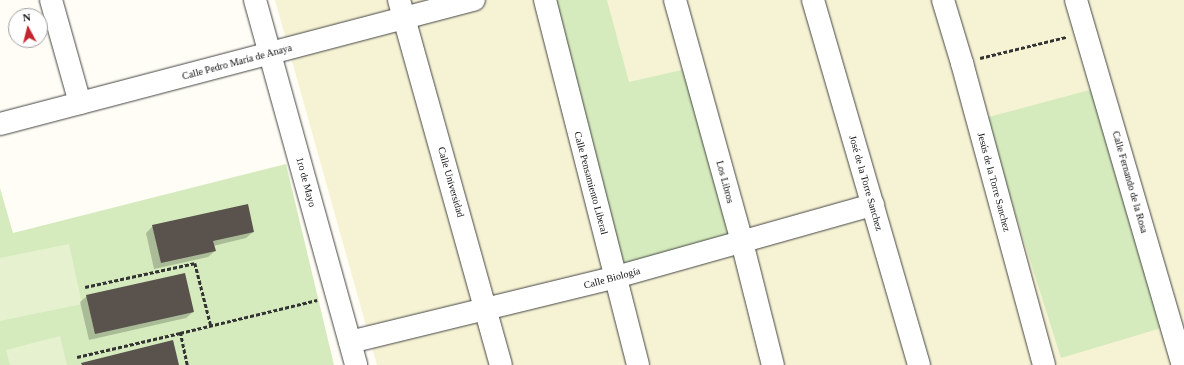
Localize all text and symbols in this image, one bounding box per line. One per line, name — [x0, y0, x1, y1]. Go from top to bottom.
north arrow — [8, 8, 48, 48]
text: N — [22, 11, 31, 24]
street label: Calle Pedro María de Anaya — [180, 41, 294, 83]
street label: Calle Pensamiento Liberal — [571, 130, 611, 236]
street label: Calle Fernando de la Rosa — [1110, 130, 1150, 234]
street label: Jesús de la Torre Sanchez — [975, 131, 1013, 233]
street label: José de la Torre Sanchez — [847, 134, 885, 232]
street label: Calle Universidad — [435, 146, 467, 218]
street label: 1ro de Mayo — [294, 156, 318, 208]
street label: Los Libros — [714, 159, 736, 205]
street label: Calle Biología — [582, 265, 642, 291]

